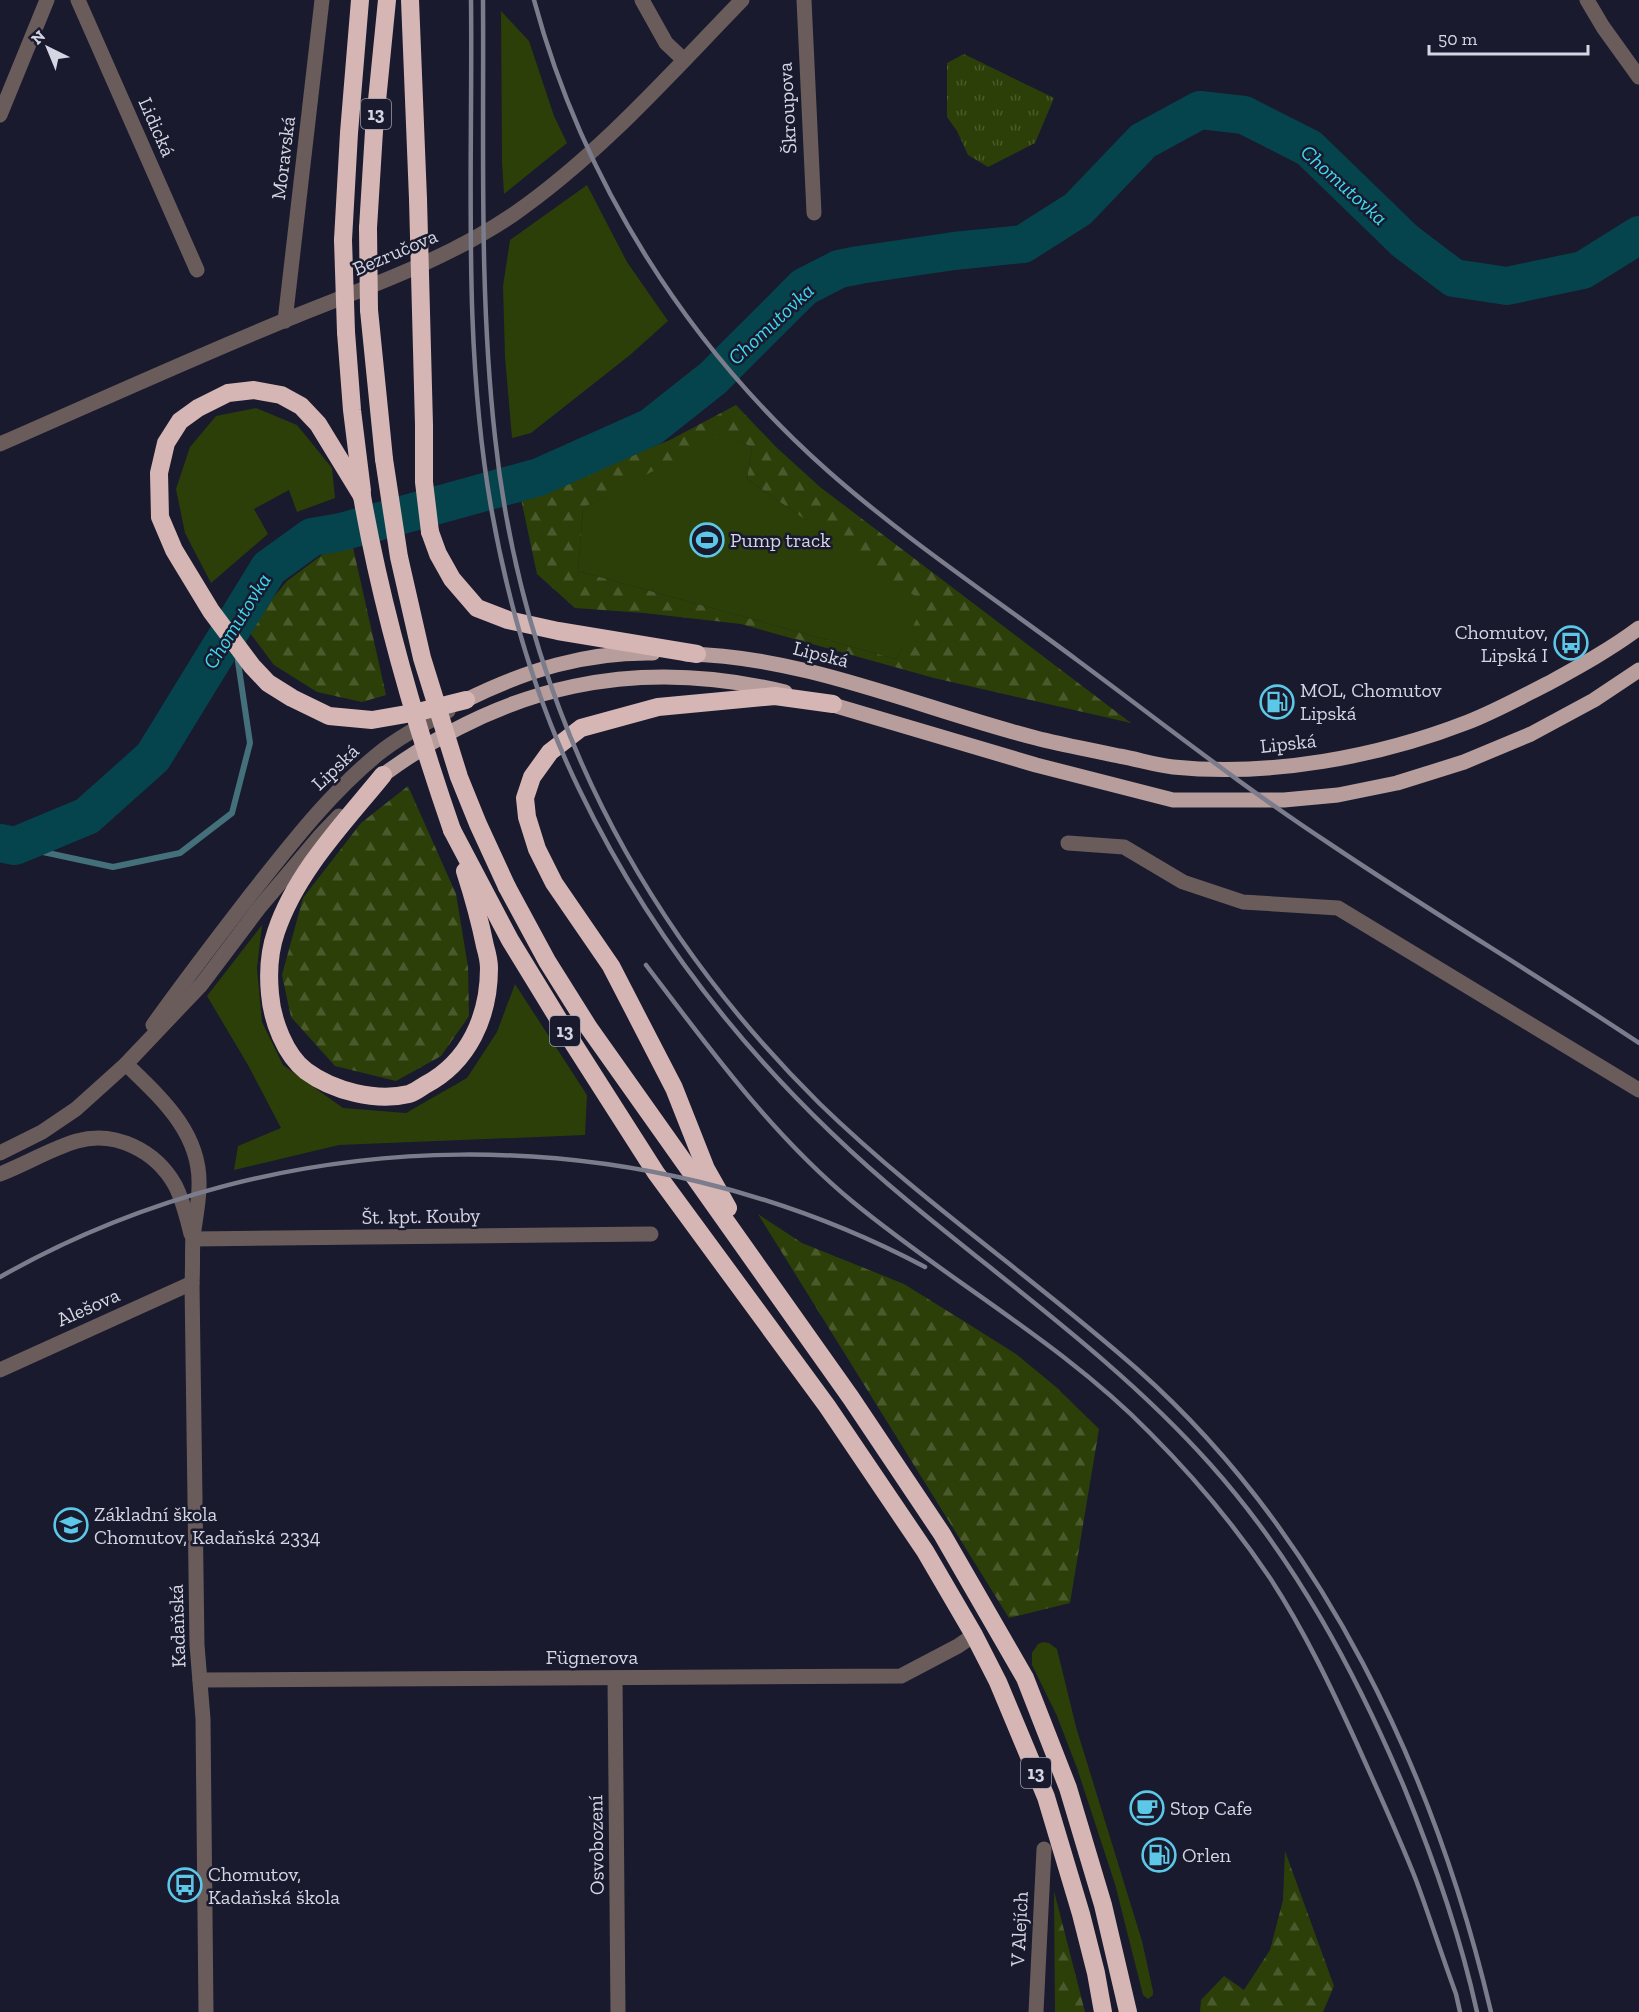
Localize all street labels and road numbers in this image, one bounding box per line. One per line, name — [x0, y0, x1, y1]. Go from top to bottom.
street label: Škroupova — [773, 61, 801, 154]
street label: Lidická — [133, 94, 181, 161]
road number: 13 — [361, 99, 391, 129]
street label: Moravská — [266, 115, 300, 201]
street label: Bezručova — [349, 223, 441, 281]
street label: Lipská — [791, 636, 852, 673]
street label: Lipská — [1259, 728, 1318, 758]
street label: Lipská — [306, 739, 364, 795]
road number: 13 — [550, 1016, 580, 1046]
street label: Št. kpt. Kouby — [361, 1203, 481, 1229]
street label: Alešova — [53, 1282, 123, 1331]
street label: Kadaňská — [164, 1584, 190, 1668]
street label: Fügnerova — [546, 1645, 639, 1669]
road number: 13 — [1021, 1758, 1051, 1788]
street label: Osvobození — [583, 1794, 609, 1895]
street label: V Alejích — [1005, 1890, 1033, 1968]

